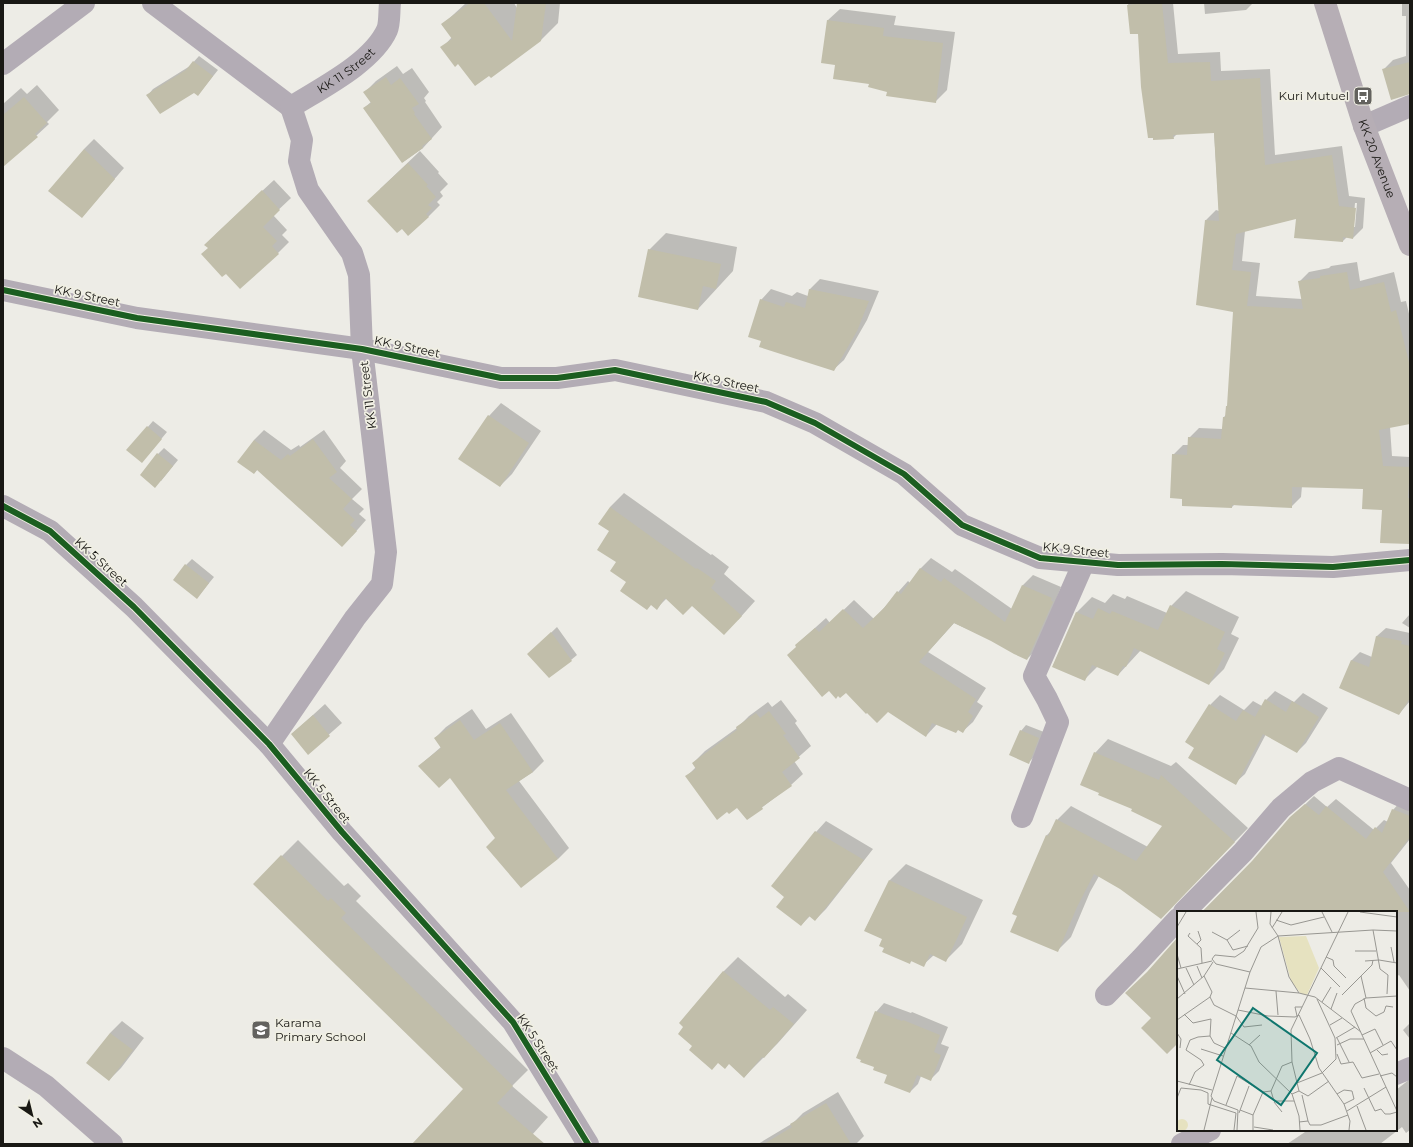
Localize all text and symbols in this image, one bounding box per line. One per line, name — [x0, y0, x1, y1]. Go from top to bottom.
street label: KK 11 Street — [314, 44, 378, 97]
bus stop icon: Kuri Mutuel — [1352, 85, 1374, 107]
place label: Kuri Mutuel — [1279, 88, 1349, 103]
street label: KK 20 Avenue — [1355, 117, 1399, 200]
street label: KK 9 Street — [53, 281, 122, 310]
street label: KK 9 Street — [373, 332, 442, 361]
street label: KK 11 Street — [356, 360, 379, 430]
street label: KK 9 Street — [692, 367, 761, 396]
street label: KK 5 Street — [72, 534, 131, 590]
street label: KK 9 Street — [1042, 539, 1110, 560]
street label: KK 5 Street — [301, 765, 354, 826]
inset map — [1177, 911, 1397, 1131]
street label: KK 5 Street — [514, 1011, 563, 1075]
place label: Karama Primary School — [275, 1015, 366, 1044]
school or university icon: Karama Primary School — [250, 1019, 272, 1041]
north arrow — [12, 1095, 52, 1135]
text: N — [30, 1115, 45, 1131]

